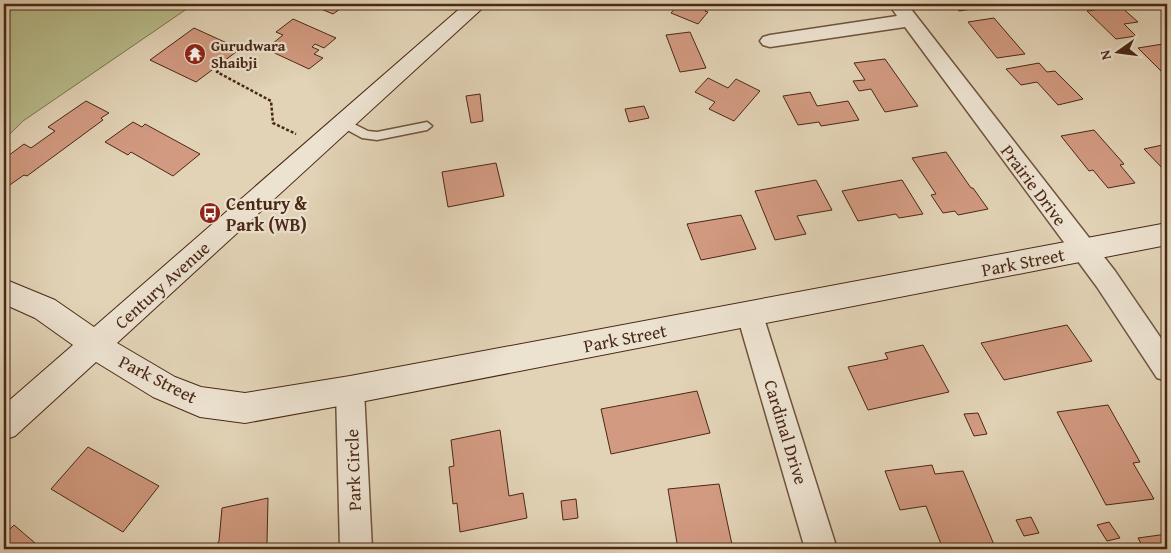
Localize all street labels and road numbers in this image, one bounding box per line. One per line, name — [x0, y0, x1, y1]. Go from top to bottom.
street label: Prairie Drive — [994, 139, 1074, 231]
street label: Century Avenue — [108, 235, 216, 335]
street label: Park Street — [979, 241, 1068, 283]
street label: Park Street — [581, 317, 670, 359]
street label: Park Street — [114, 348, 202, 410]
street label: Cardinal Drive — [757, 376, 815, 488]
street label: Park Circle — [338, 429, 368, 511]

